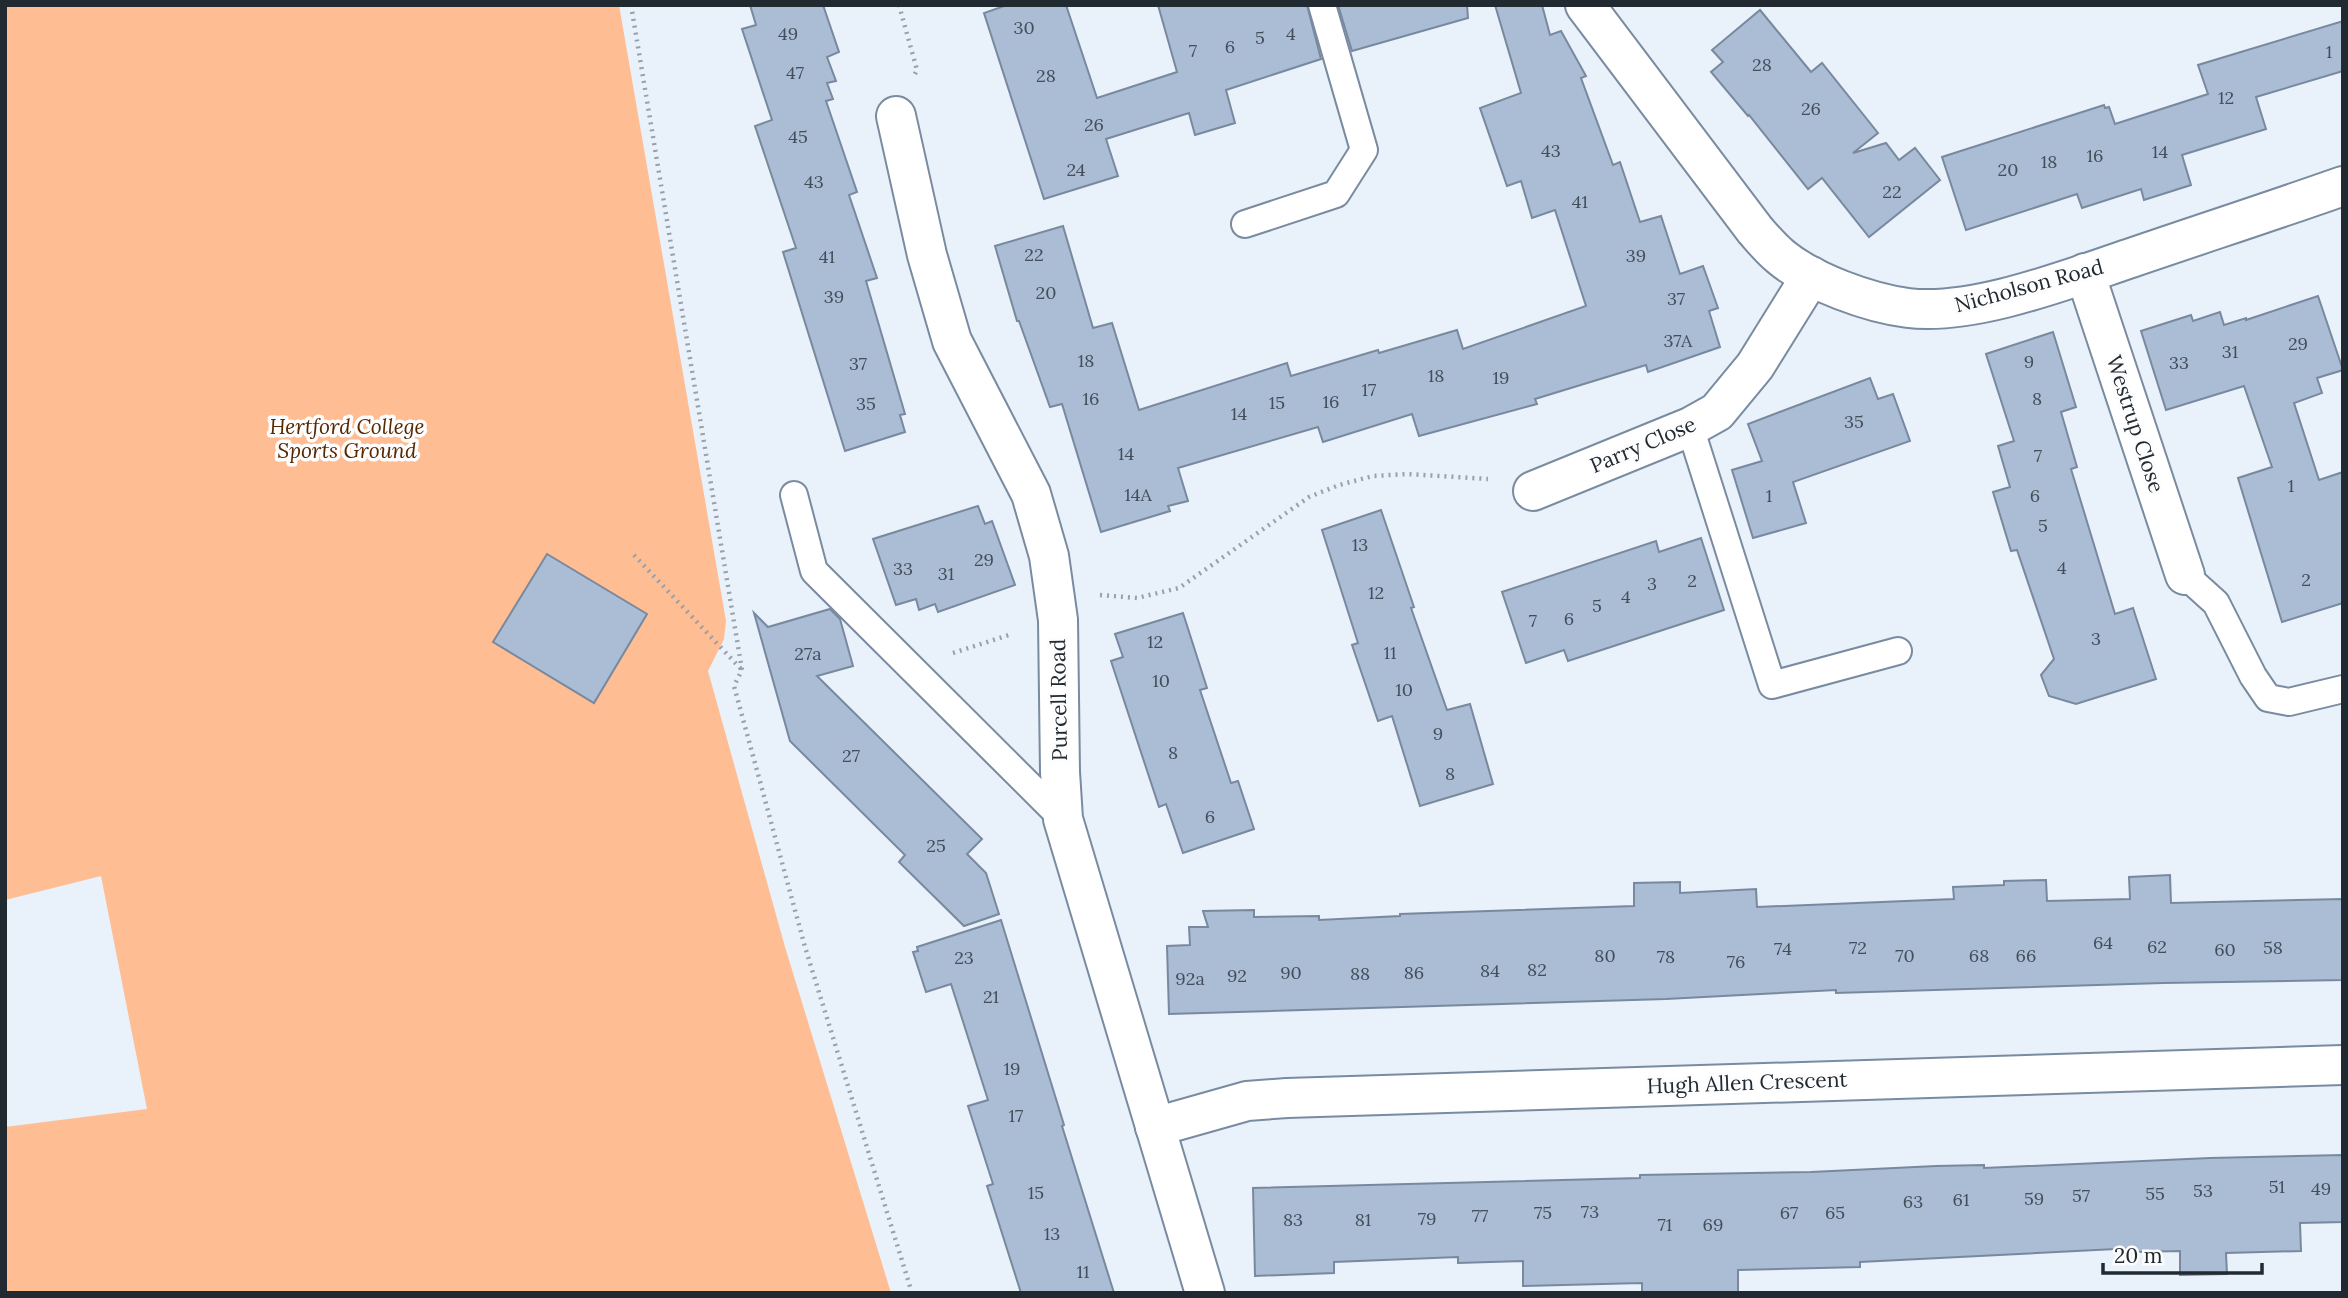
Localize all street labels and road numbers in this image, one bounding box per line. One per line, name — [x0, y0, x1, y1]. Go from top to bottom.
street label: Nicholson Road — [1952, 253, 2106, 318]
street label: Westrup Close — [2101, 352, 2170, 496]
street label: Parry Close — [1586, 410, 1700, 479]
street label: Purcell Road — [1044, 639, 1073, 761]
street label: Hugh Allen Crescent — [1646, 1065, 1849, 1099]

